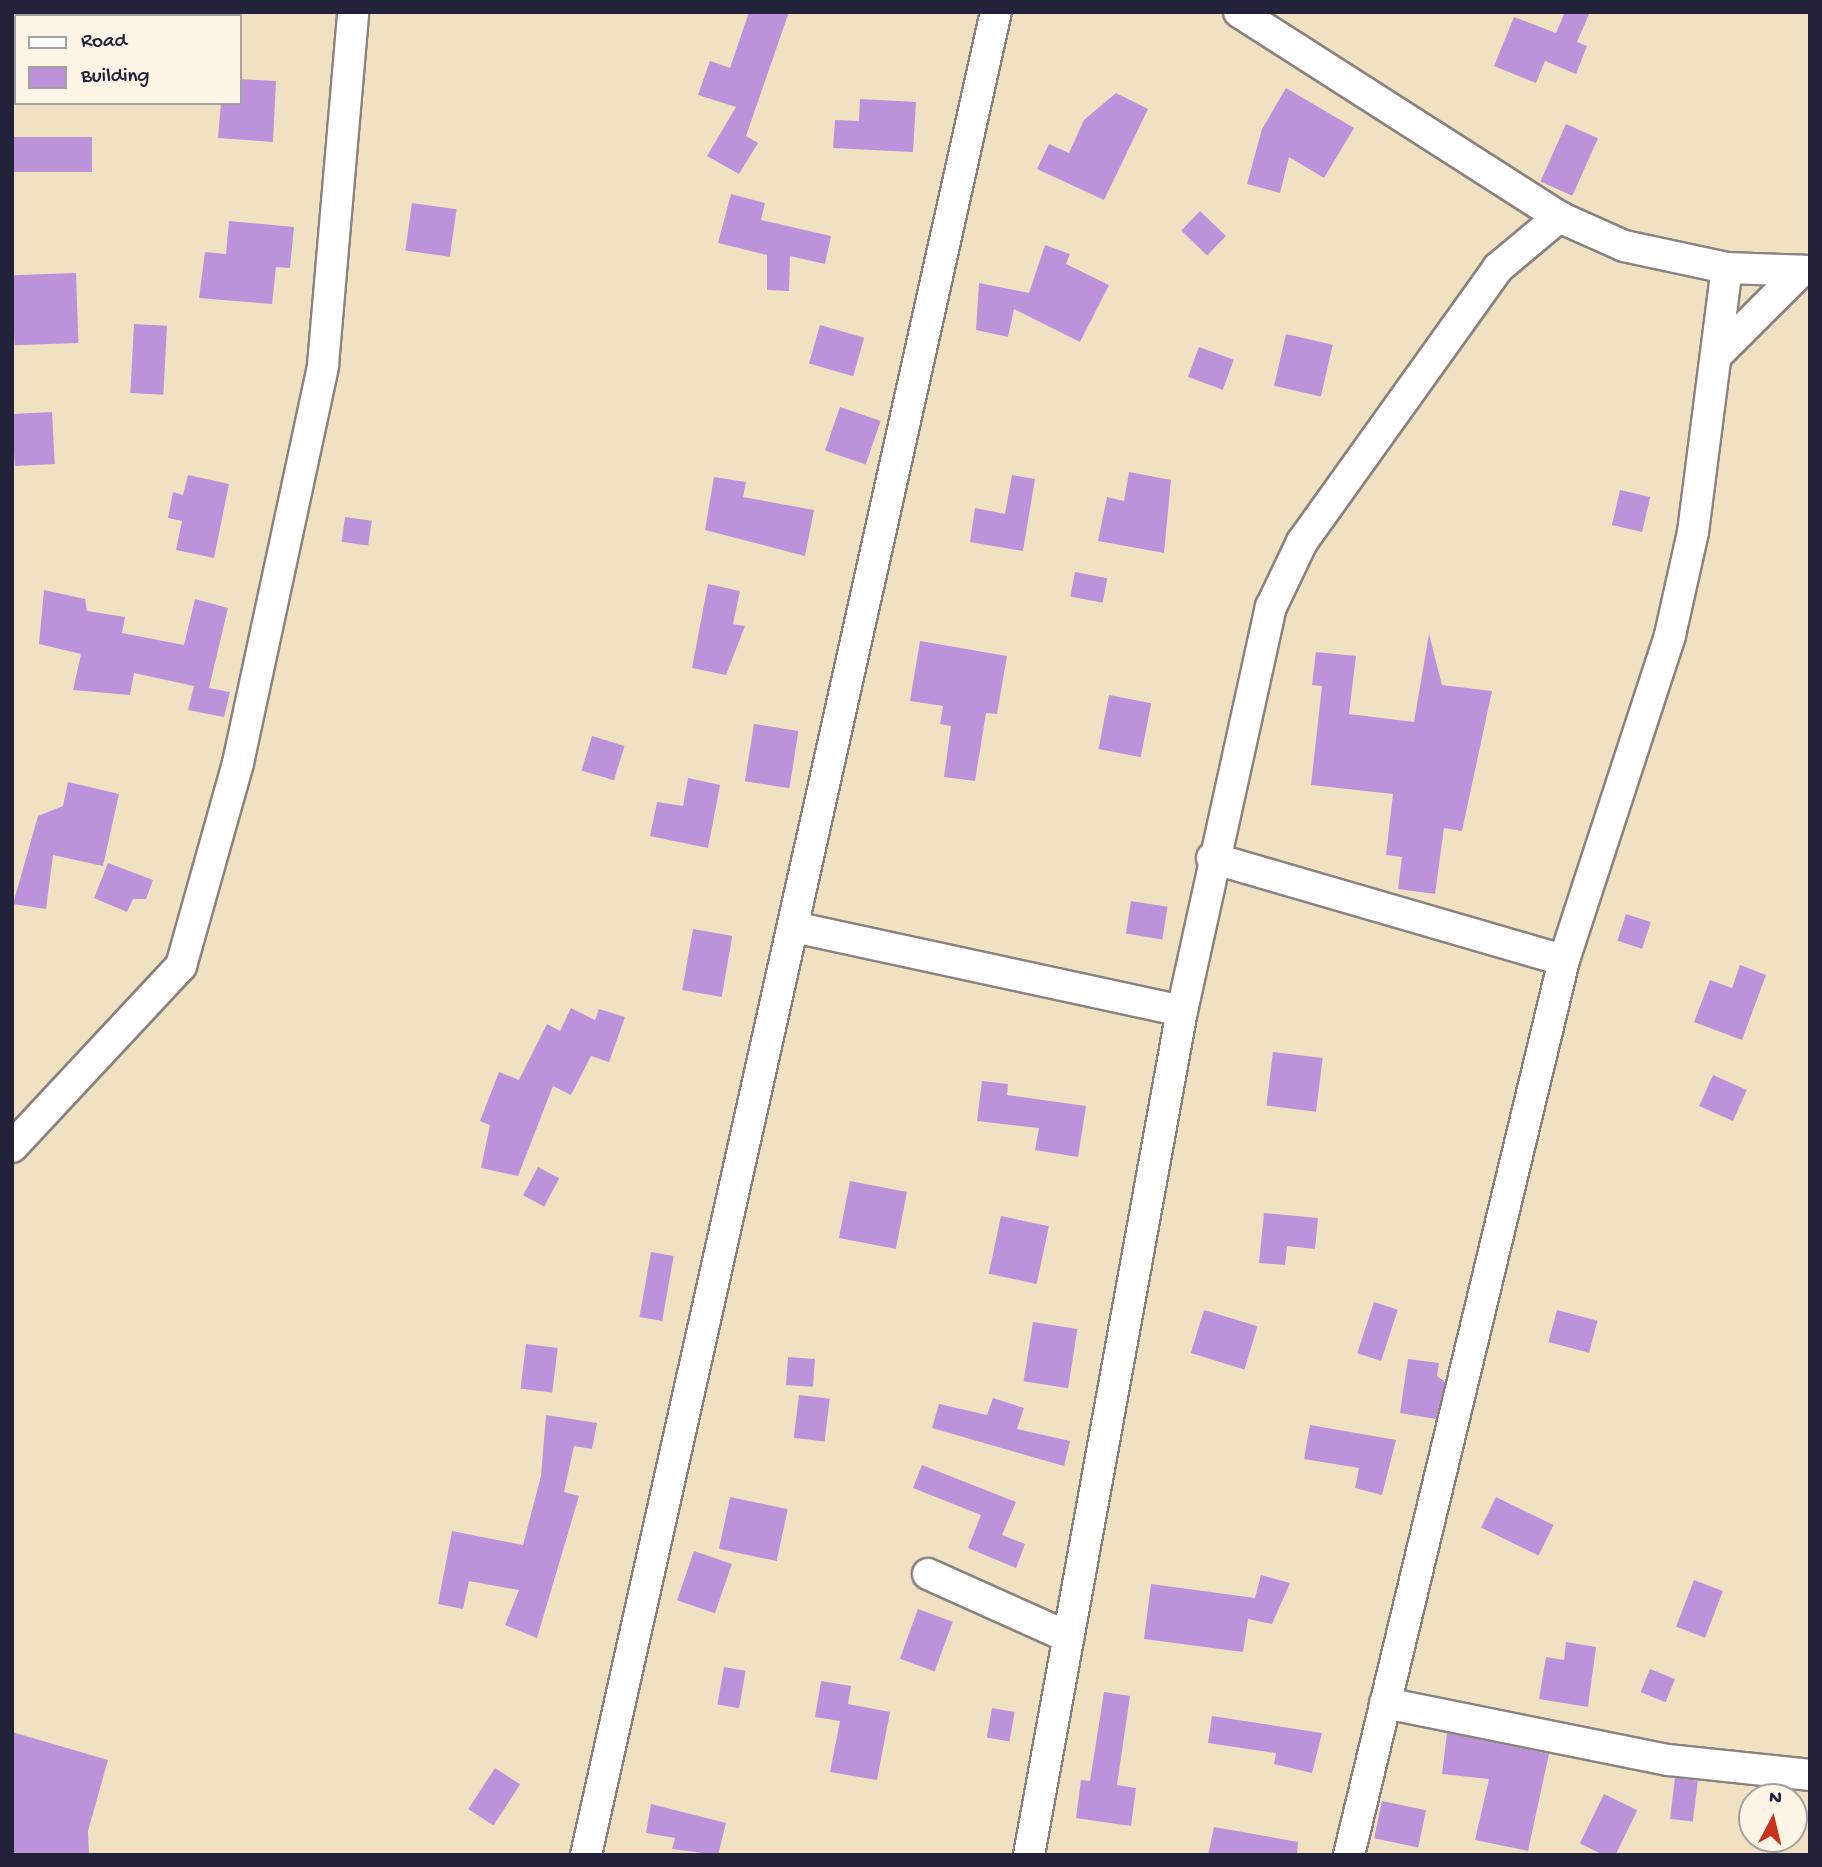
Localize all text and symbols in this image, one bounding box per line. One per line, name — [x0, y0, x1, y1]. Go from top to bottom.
legend — [14, 14, 242, 105]
text: Road — [81, 30, 127, 55]
text: Building — [81, 65, 150, 90]
north arrow — [1738, 1783, 1808, 1853]
text: N — [1768, 1786, 1783, 1811]

